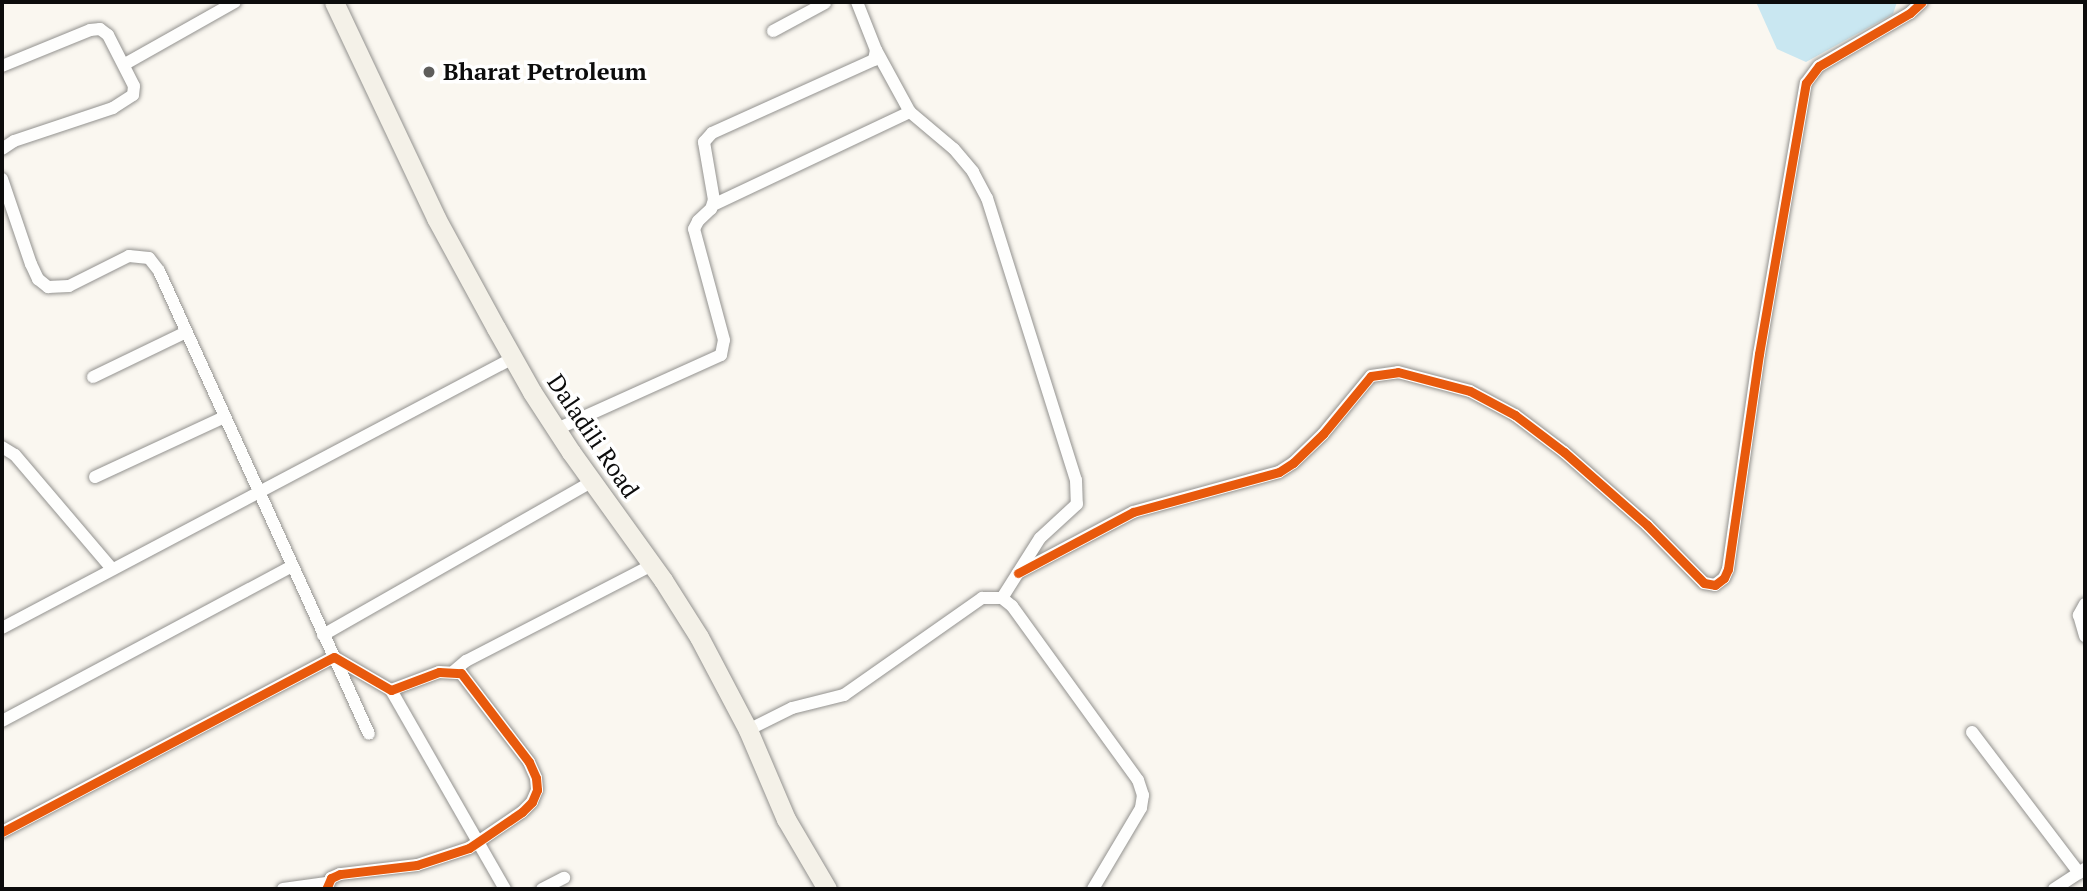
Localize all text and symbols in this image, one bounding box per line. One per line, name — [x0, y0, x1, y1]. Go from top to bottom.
place label: Bharat Petroleum — [443, 58, 647, 86]
marker: Bharat Petroleum — [421, 64, 437, 80]
street label: Daladili Road — [541, 369, 645, 503]

